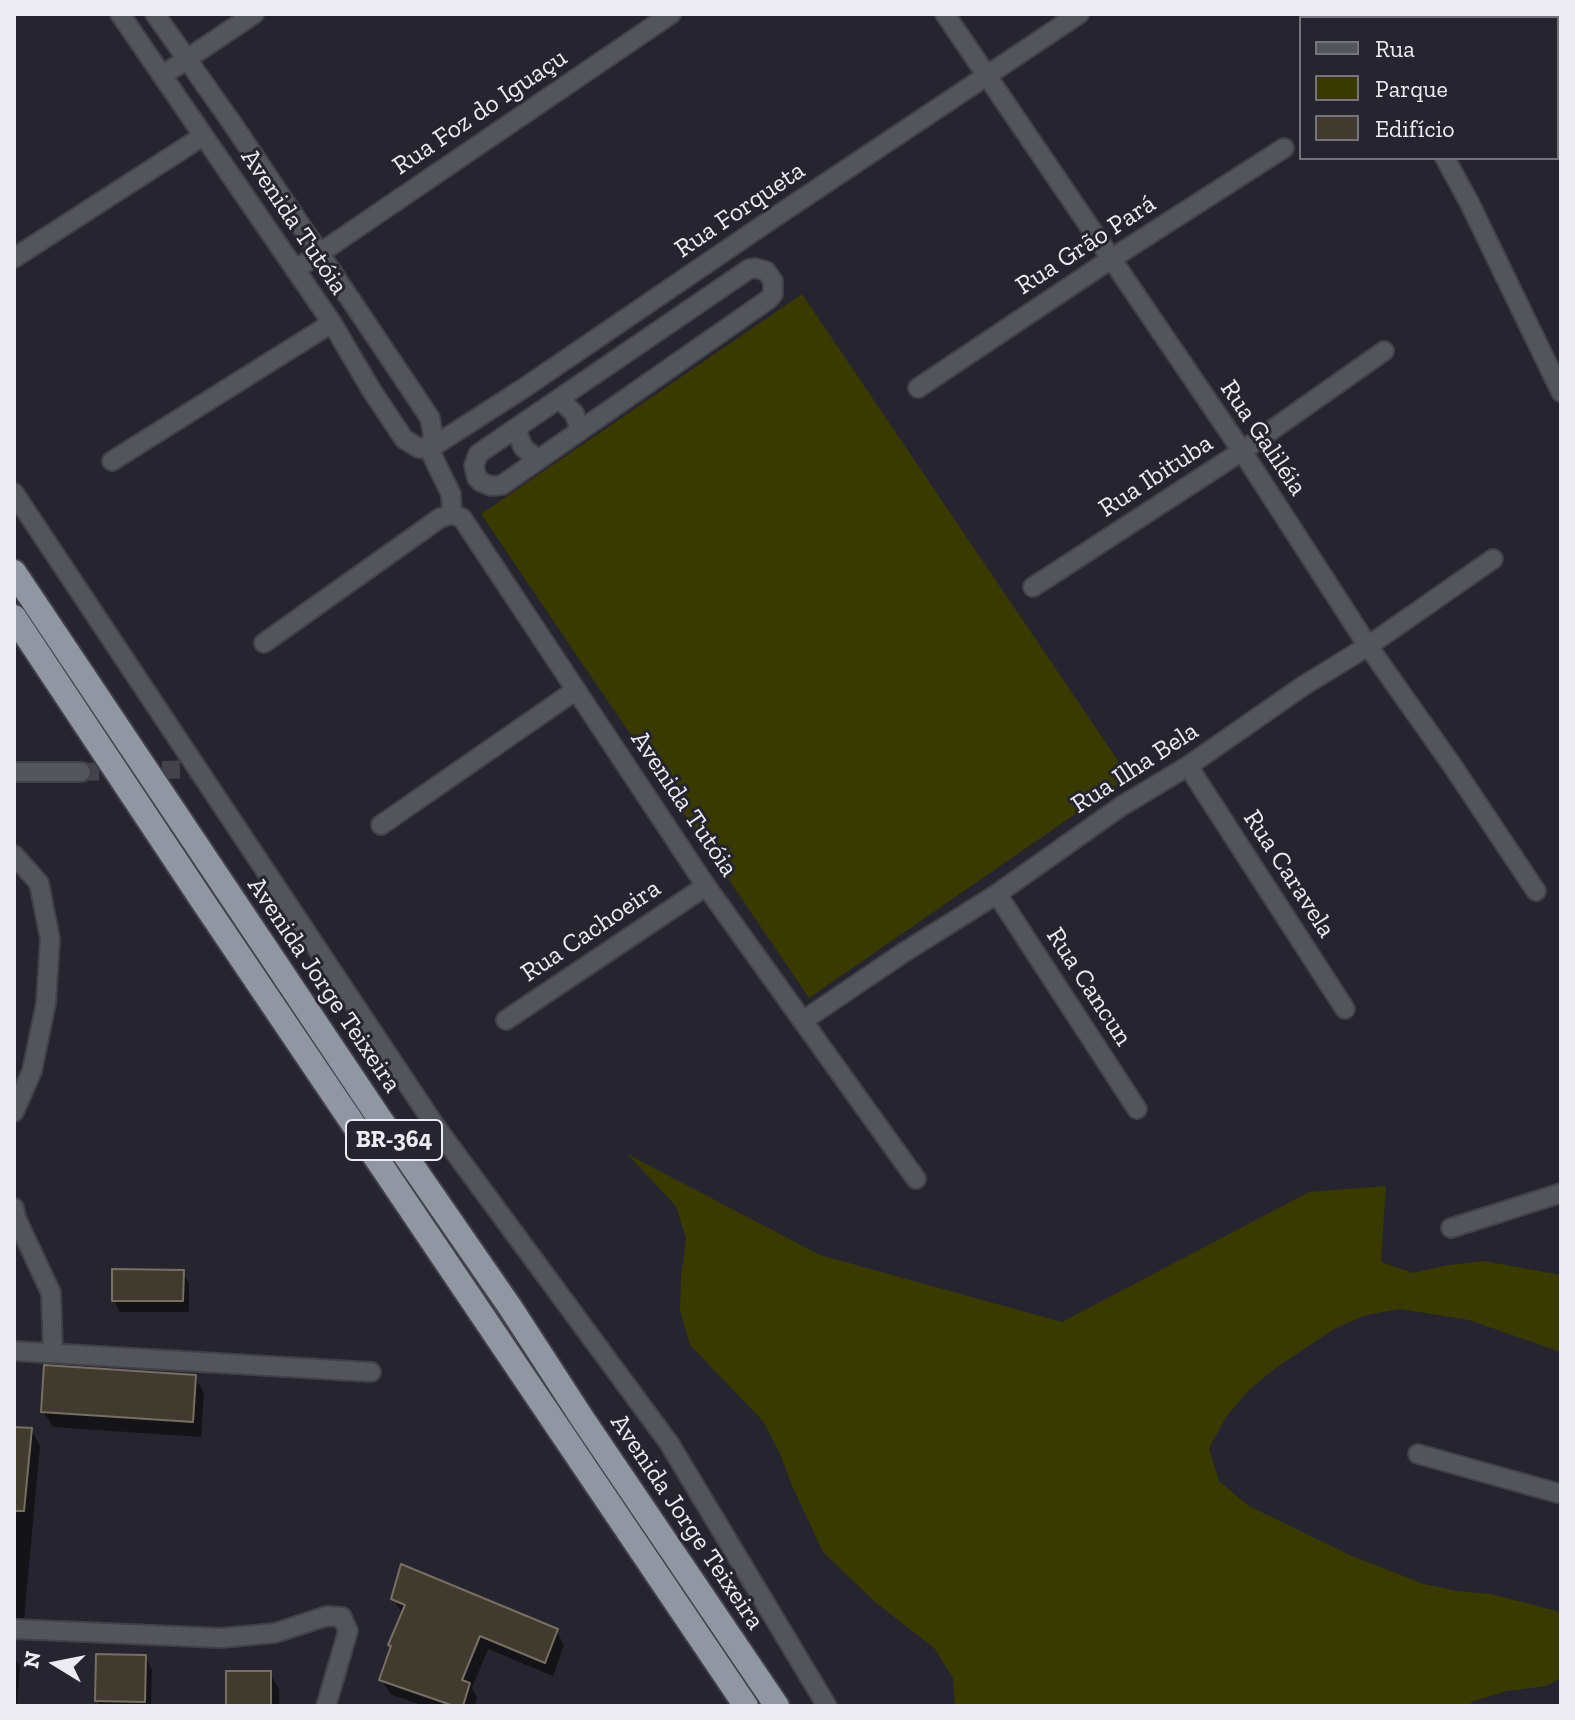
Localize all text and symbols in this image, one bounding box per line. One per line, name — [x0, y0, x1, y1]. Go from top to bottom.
legend — [1299, 16, 1559, 160]
text: Rua — [1375, 34, 1415, 63]
street label: Rua Foz do Iguaçu — [387, 42, 573, 182]
text: Parque — [1375, 74, 1448, 103]
text: Edifício — [1375, 114, 1455, 143]
street label: Avenida Tutóia — [234, 143, 354, 301]
street label: Rua Forqueta — [669, 155, 811, 265]
street label: Rua Grão Pará — [1010, 188, 1162, 302]
street label: Rua Galiléia — [1213, 374, 1313, 502]
street label: Rua Ibituba — [1093, 428, 1219, 524]
street label: Rua Ilha Bela — [1066, 715, 1204, 821]
street label: Avenida Tutóia — [624, 725, 744, 883]
street label: Rua Caravela — [1236, 804, 1342, 944]
street label: Avenida Jorge Teixeira — [240, 871, 408, 1099]
street label: Rua Cachoeira — [515, 873, 667, 989]
street label: Rua Cancun — [1039, 922, 1139, 1052]
road number: BR-364 — [346, 1120, 442, 1160]
street label: Avenida Jorge Teixeira — [603, 1408, 771, 1636]
north arrow — [16, 1624, 96, 1704]
text: N — [17, 1649, 47, 1670]

